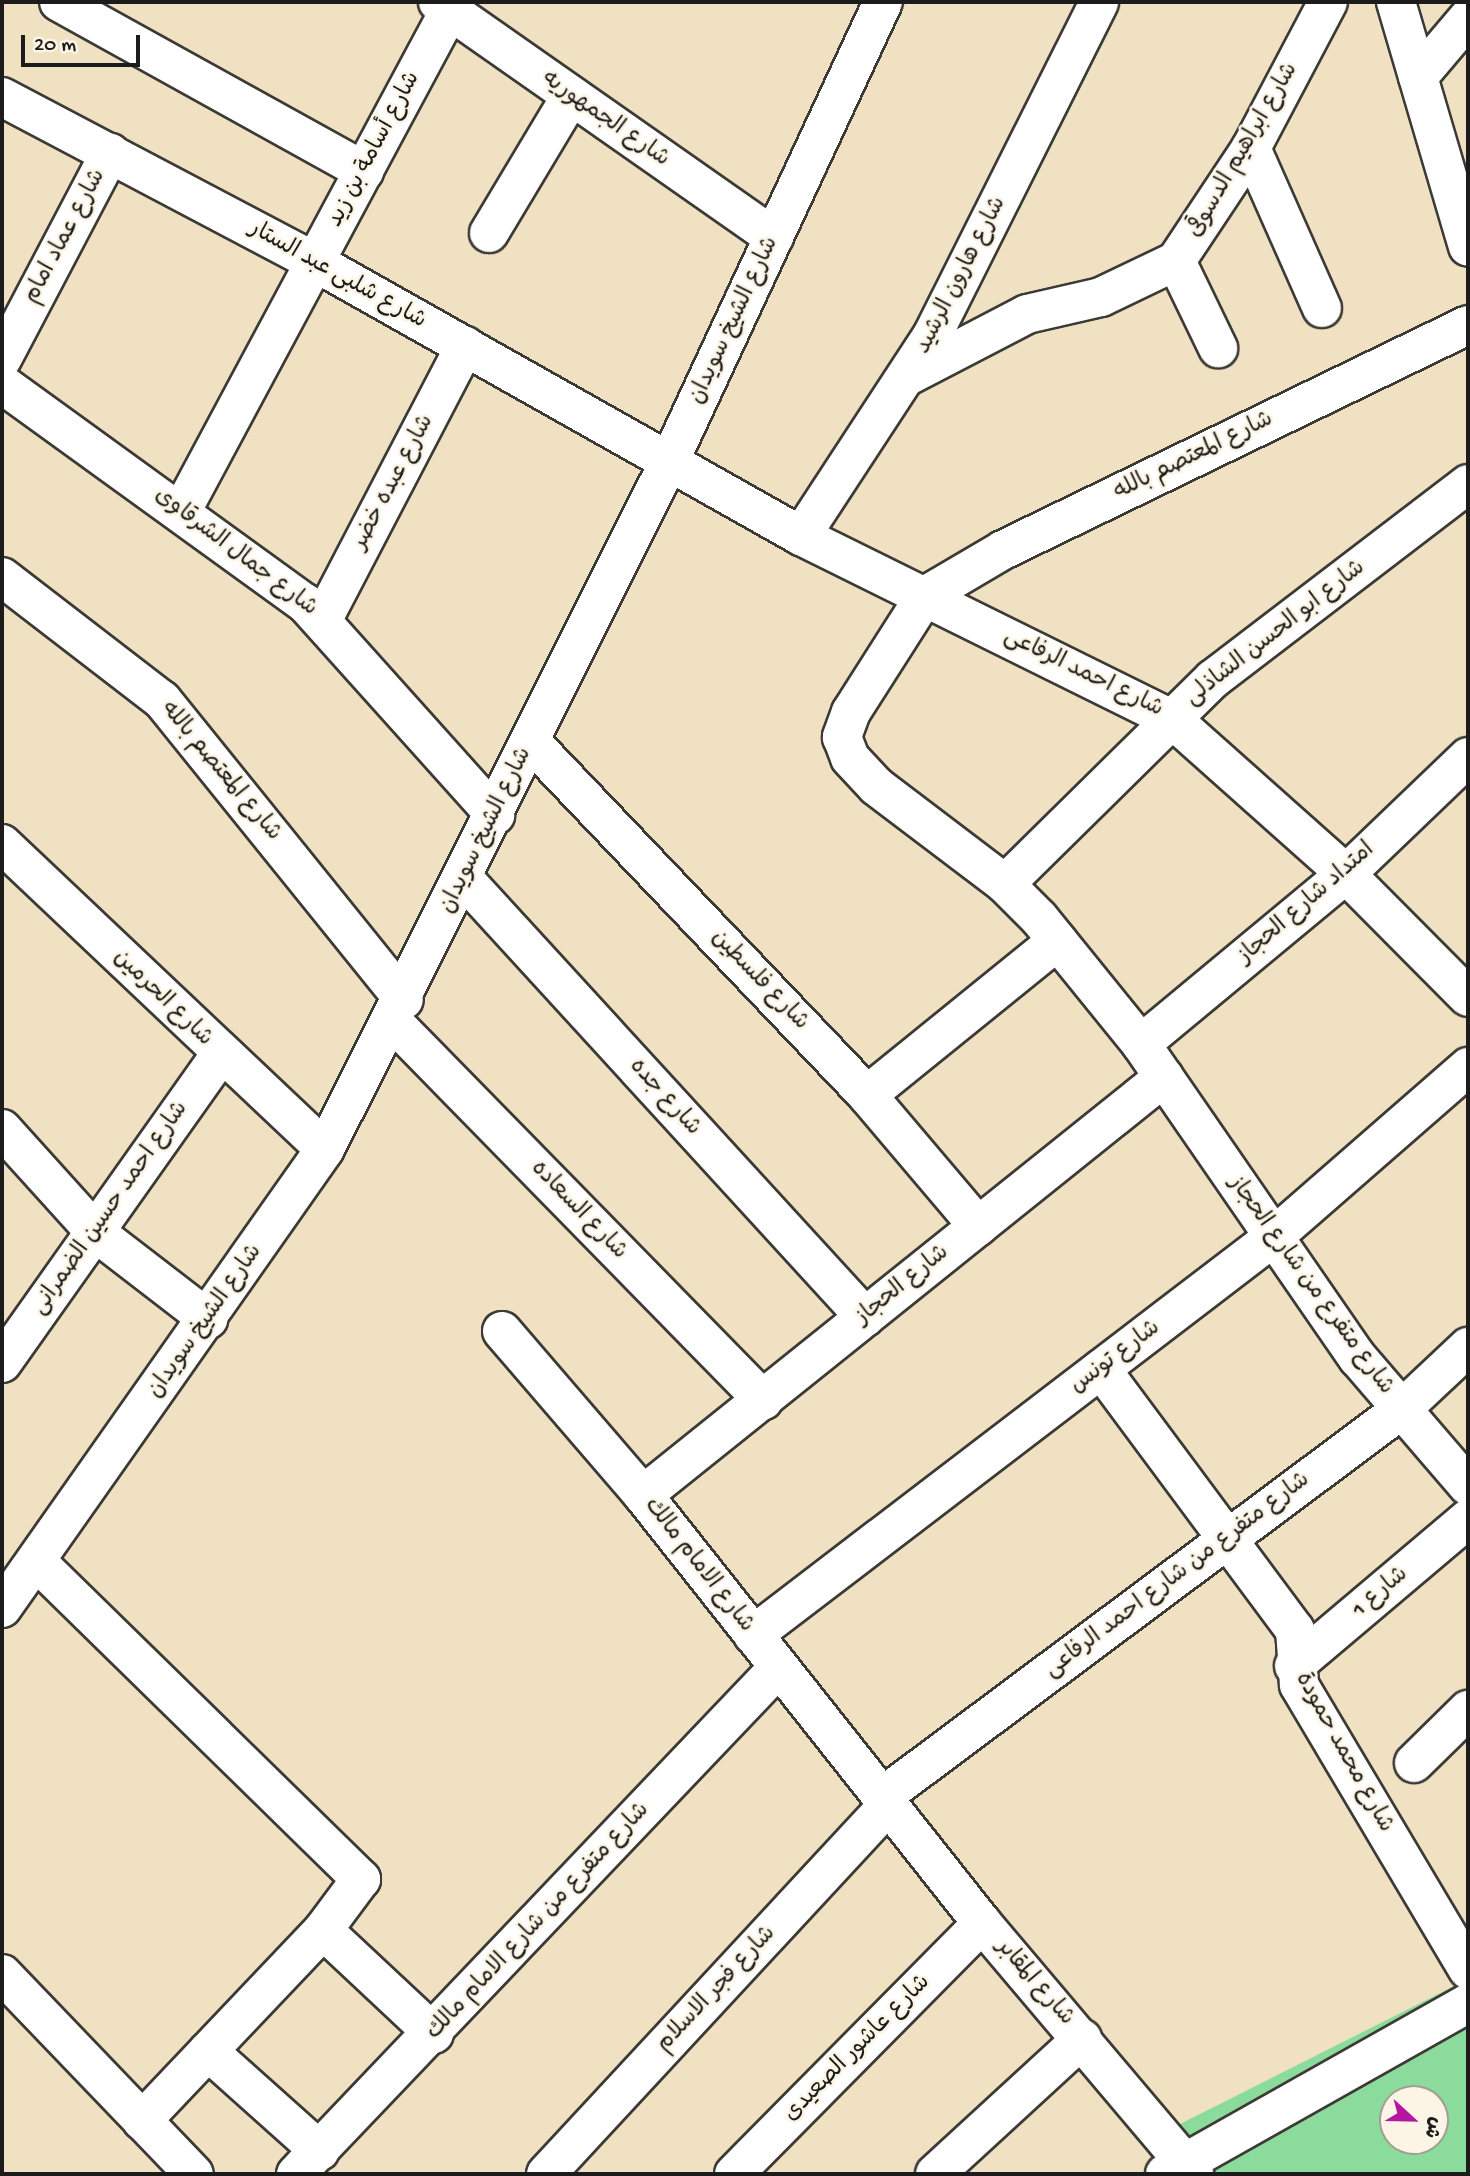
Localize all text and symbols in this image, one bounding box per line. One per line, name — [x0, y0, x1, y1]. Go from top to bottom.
scale bar — [24, 21, 144, 65]
text: 20 m — [34, 34, 76, 59]
street label: شارع ابراهيم الدسوقى — [1183, 59, 1305, 243]
street label: شارع الجمهوريه — [536, 66, 674, 174]
street label: شارع أسامة بن زيد — [322, 68, 428, 232]
street label: شارع عماد امام — [19, 165, 113, 309]
street label: شارع هارون الرشيد — [910, 193, 1014, 359]
street label: شارع شلبى عبد الستار — [244, 216, 430, 336]
street label: شارع الشيخ سويدان — [684, 233, 786, 409]
street label: شارع المعتصم بالله — [1110, 407, 1278, 507]
street label: شارع عبده خضر — [347, 411, 441, 555]
street label: شارع جمال الشرقاوى — [148, 483, 322, 623]
street label: شارع ابو الحسن الشاذلى — [1181, 555, 1371, 713]
street label: شارع احمد الرفاعى — [999, 624, 1167, 724]
street label: شارع المعتصم بالله — [154, 697, 286, 847]
street label: شارع الشيخ سويدان — [435, 743, 539, 919]
street label: امتداد شارع الحجاز — [1233, 837, 1381, 971]
street label: شارع فلسطين — [704, 925, 814, 1037]
street label: شارع الحرمين — [107, 945, 217, 1053]
street label: شارع جده — [622, 1054, 706, 1142]
street label: شارع احمد حسين الضمرانى — [27, 1097, 195, 1321]
street label: شارع السعاده — [524, 1156, 632, 1266]
street label: شارع متفرع من شارع الحجاز — [1221, 1171, 1399, 1401]
street label: شارع الشيخ سويدان — [143, 1240, 269, 1404]
street label: شارع الحجاز — [851, 1240, 955, 1332]
street label: شارع تونس — [1066, 1315, 1166, 1401]
street label: شارع متفرع من شارع احمد الرفاعى — [1040, 1467, 1316, 1685]
street label: شارع الامام مالك — [637, 1493, 759, 1639]
street label: شارع 1 — [1347, 1562, 1415, 1624]
street label: شارع محمد حمودة — [1288, 1668, 1398, 1838]
street label: شارع متفرع من شارع الامام مالك — [422, 1798, 656, 2046]
street label: شارع فجر الاسلام — [651, 1921, 783, 2059]
street label: شارع المقابر — [989, 1934, 1079, 2032]
street label: شارع عاشور الصعيدى — [779, 1970, 937, 2128]
north arrow — [1379, 2085, 1449, 2155]
text: ش — [1418, 2113, 1447, 2141]

